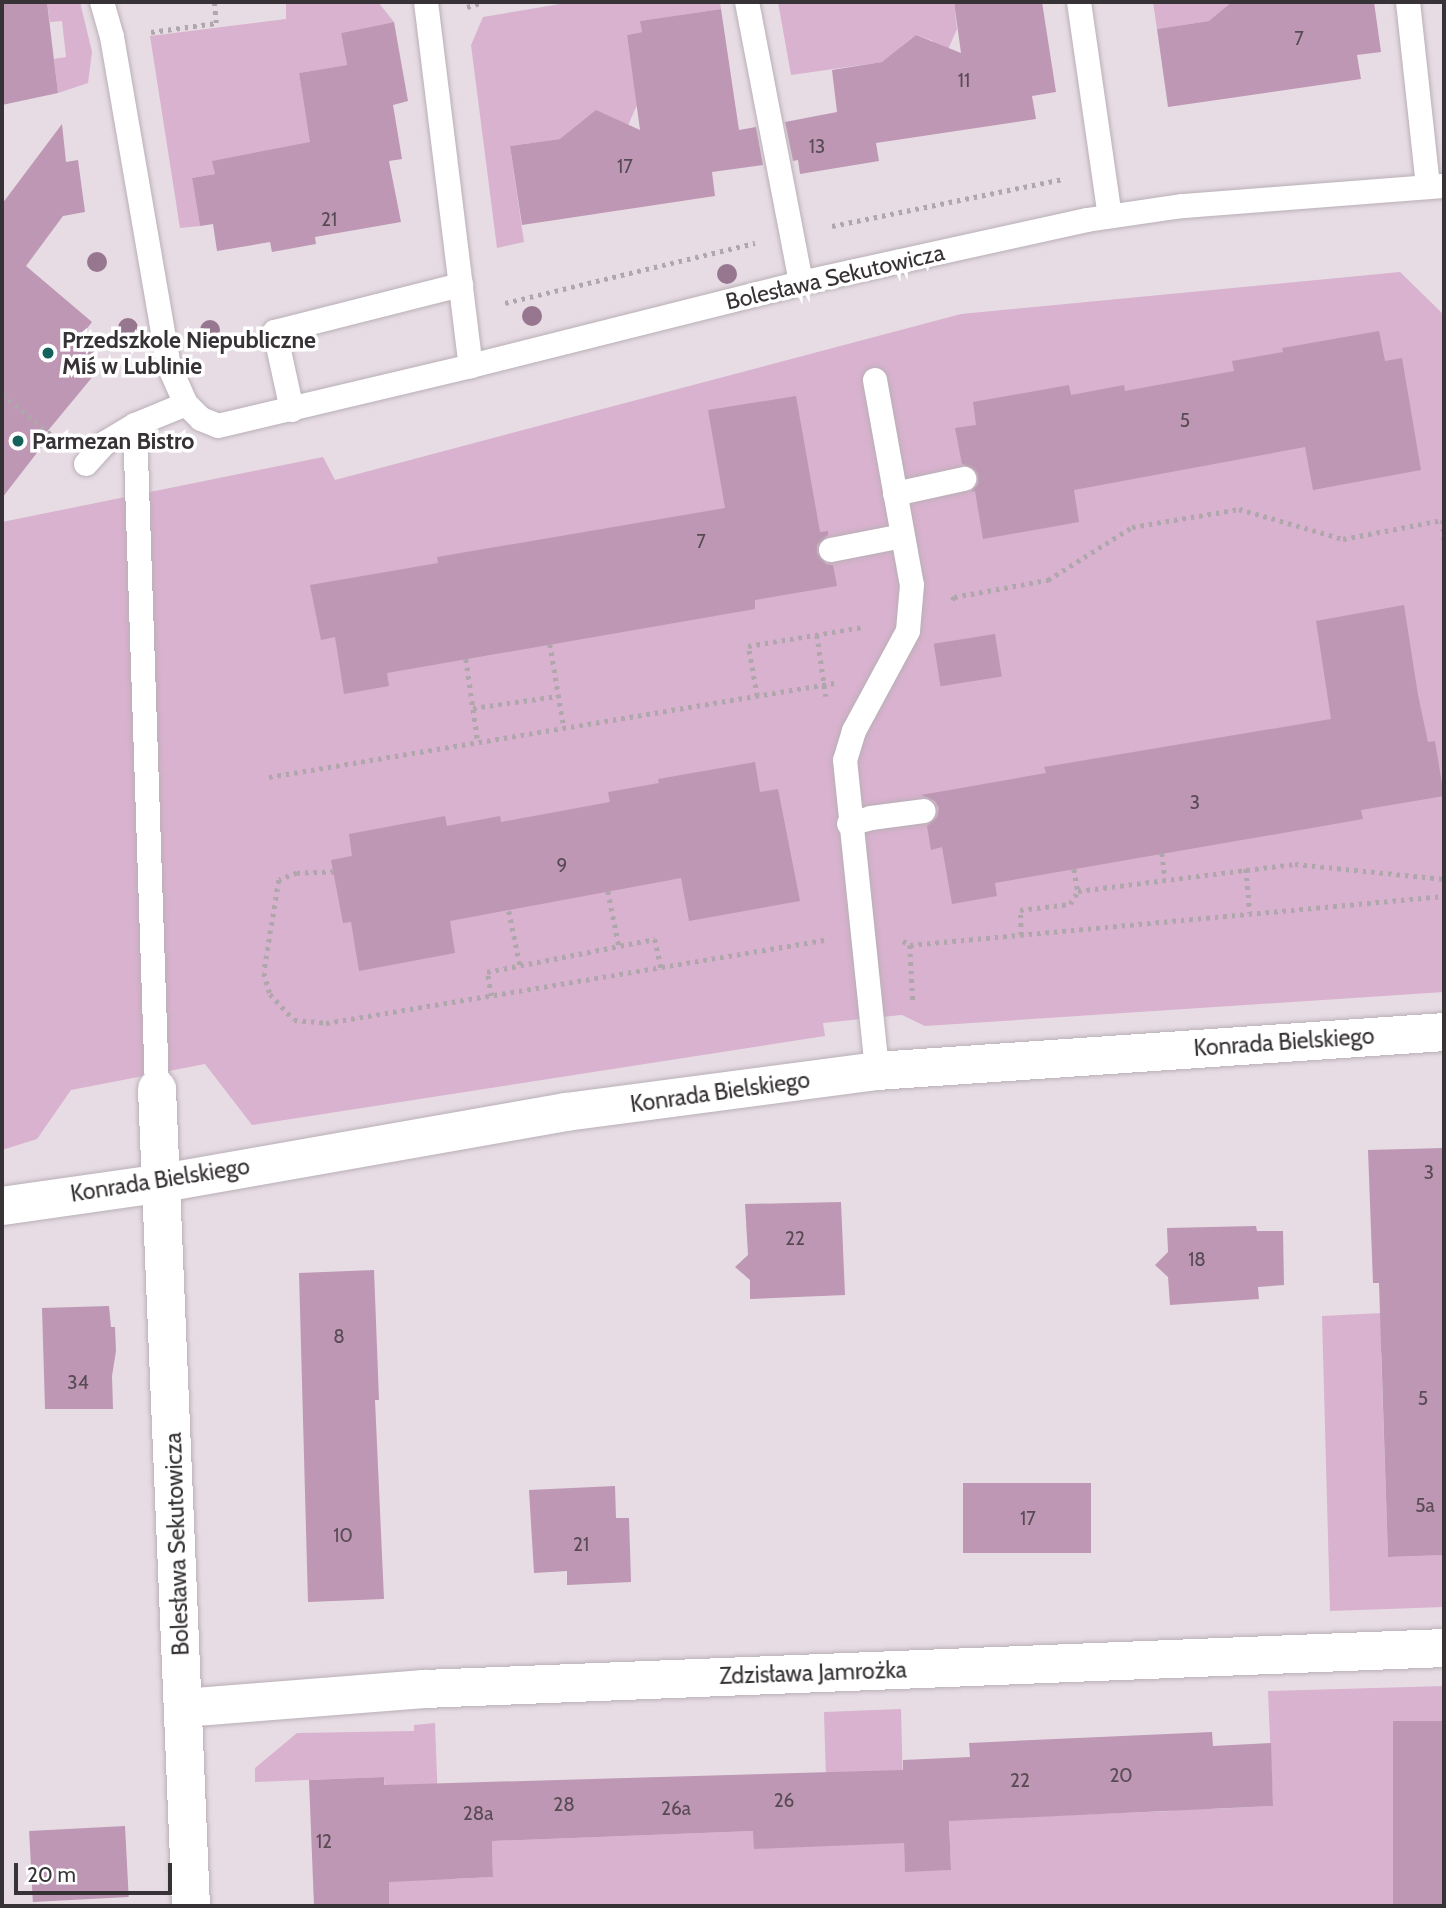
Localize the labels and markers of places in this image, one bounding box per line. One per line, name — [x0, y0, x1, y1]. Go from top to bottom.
place label: Przedszkole Niepubliczne Miś w Lublinie — [62, 326, 316, 380]
marker: Przedszkole Niepubliczne Miś w Lublinie — [40, 345, 56, 361]
place label: Parmezan Bistro — [32, 427, 194, 455]
marker: Parmezan Bistro — [10, 433, 26, 449]

